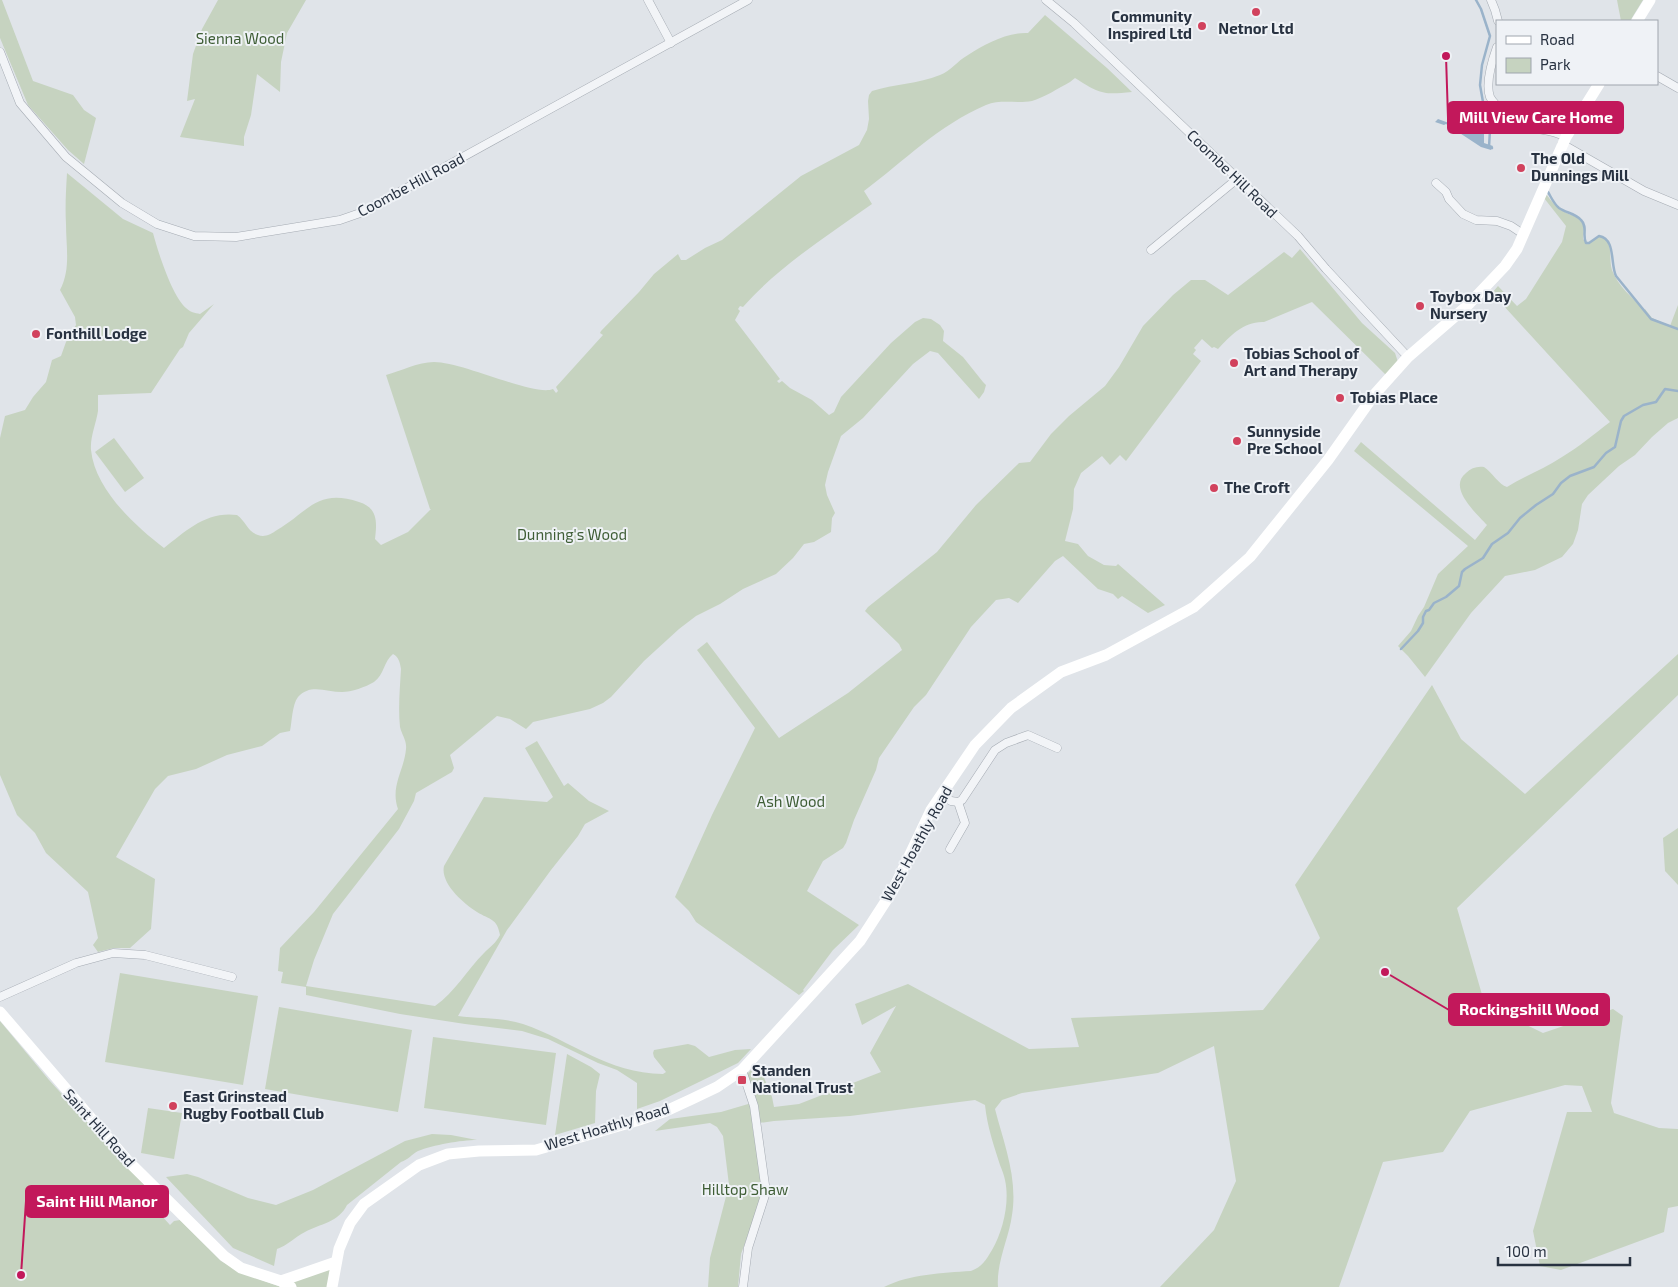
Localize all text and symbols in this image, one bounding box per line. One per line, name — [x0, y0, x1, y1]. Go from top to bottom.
marker: Netnor Ltd — [1250, 6, 1262, 18]
place label: Community Inspired Ltd — [1108, 7, 1193, 42]
place label: Netnor Ltd — [1218, 19, 1294, 37]
marker: Community Inspired Ltd — [1196, 20, 1208, 32]
legend — [1496, 20, 1658, 85]
park label: Sienna Wood — [196, 29, 284, 47]
text: Road — [1540, 30, 1575, 48]
text: Park — [1540, 55, 1571, 73]
callout: Mill View Care Home — [1448, 102, 1623, 133]
text: Mill View Care Home — [1459, 107, 1613, 126]
street label: Coombe Hill Road — [1184, 126, 1282, 221]
street label: Coombe Hill Road — [354, 148, 467, 220]
place label: The Old Dunnings Mill — [1531, 149, 1629, 184]
marker: The Old Dunnings Mill — [1515, 162, 1527, 174]
place label: Toybox Day Nursery — [1430, 287, 1512, 323]
marker: Toybox Day Nursery — [1414, 300, 1426, 312]
place label: Fonthill Lodge — [46, 324, 147, 342]
marker: Fonthill Lodge — [30, 328, 42, 340]
place label: Tobias School of Art and Therapy — [1244, 344, 1360, 380]
marker: Tobias School of Art and Therapy — [1228, 357, 1240, 369]
place label: Tobias Place — [1350, 388, 1438, 406]
marker: Tobias Place — [1334, 392, 1346, 404]
place label: Sunnyside Pre School — [1247, 422, 1322, 457]
marker: Sunnyside Pre School — [1231, 435, 1243, 447]
place label: The Croft — [1224, 478, 1290, 496]
marker: The Croft — [1208, 482, 1220, 494]
park label: Dunning's Wood — [517, 525, 627, 543]
street label: West Hoathly Road — [877, 783, 955, 905]
park label: Ash Wood — [757, 792, 825, 810]
callout: Rockingshill Wood — [1449, 994, 1609, 1025]
text: Rockingshill Wood — [1459, 999, 1599, 1018]
place label: Standen National Trust — [752, 1061, 853, 1096]
marker: Standen National Trust — [736, 1074, 748, 1086]
street label: Saint Hill Road — [60, 1085, 139, 1170]
place label: East Grinstead Rugby Football Club — [183, 1087, 324, 1123]
street label: West Hoathly Road — [542, 1099, 671, 1154]
marker: East Grinstead Rugby Football Club — [167, 1100, 179, 1112]
park label: Hilltop Shaw — [702, 1180, 788, 1198]
callout: Saint Hill Manor — [26, 1186, 168, 1217]
text: Saint Hill Manor — [36, 1191, 158, 1210]
scale bar — [1498, 1234, 1630, 1266]
text: 100 m — [1506, 1242, 1547, 1260]

